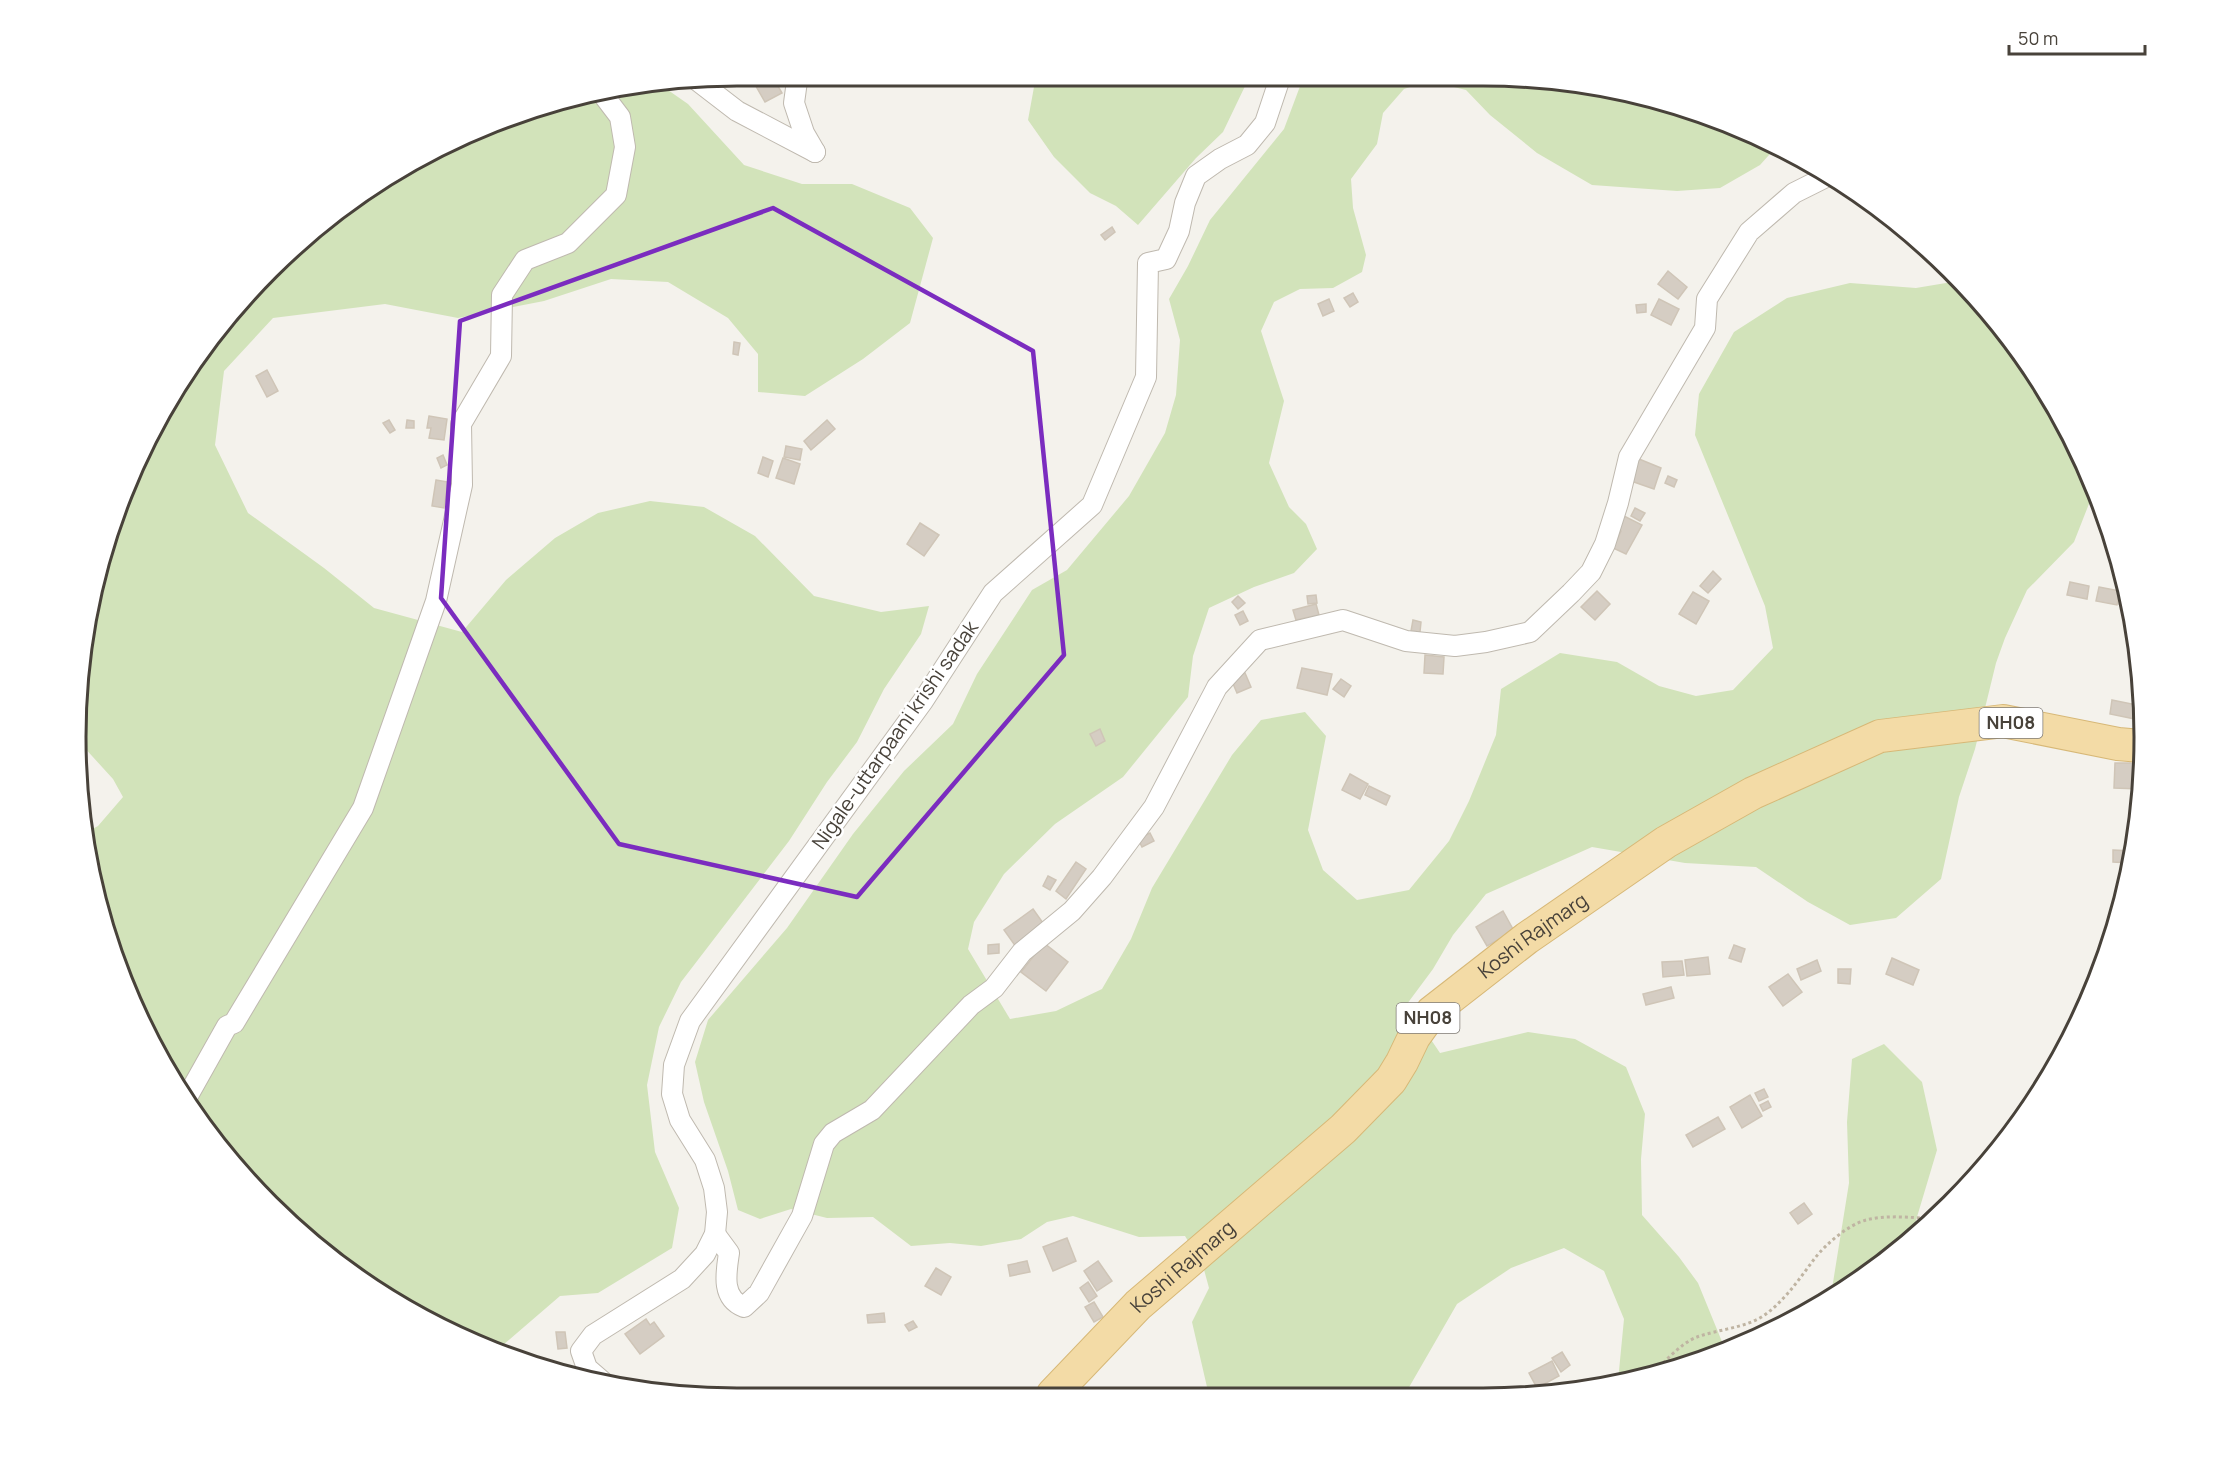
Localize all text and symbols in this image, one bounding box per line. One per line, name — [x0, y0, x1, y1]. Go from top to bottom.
scale bar — [2009, 18, 2146, 56]
text: 50 m — [2018, 26, 2058, 50]
street label: Nigale-uttarpaani krishi sadak — [805, 614, 985, 854]
road number: NH08 — [1980, 708, 2042, 738]
street label: Koshi Rajmarg — [1472, 886, 1593, 984]
road number: NH08 — [1396, 1003, 1460, 1033]
street label: Koshi Rajmarg — [1124, 1214, 1240, 1318]

